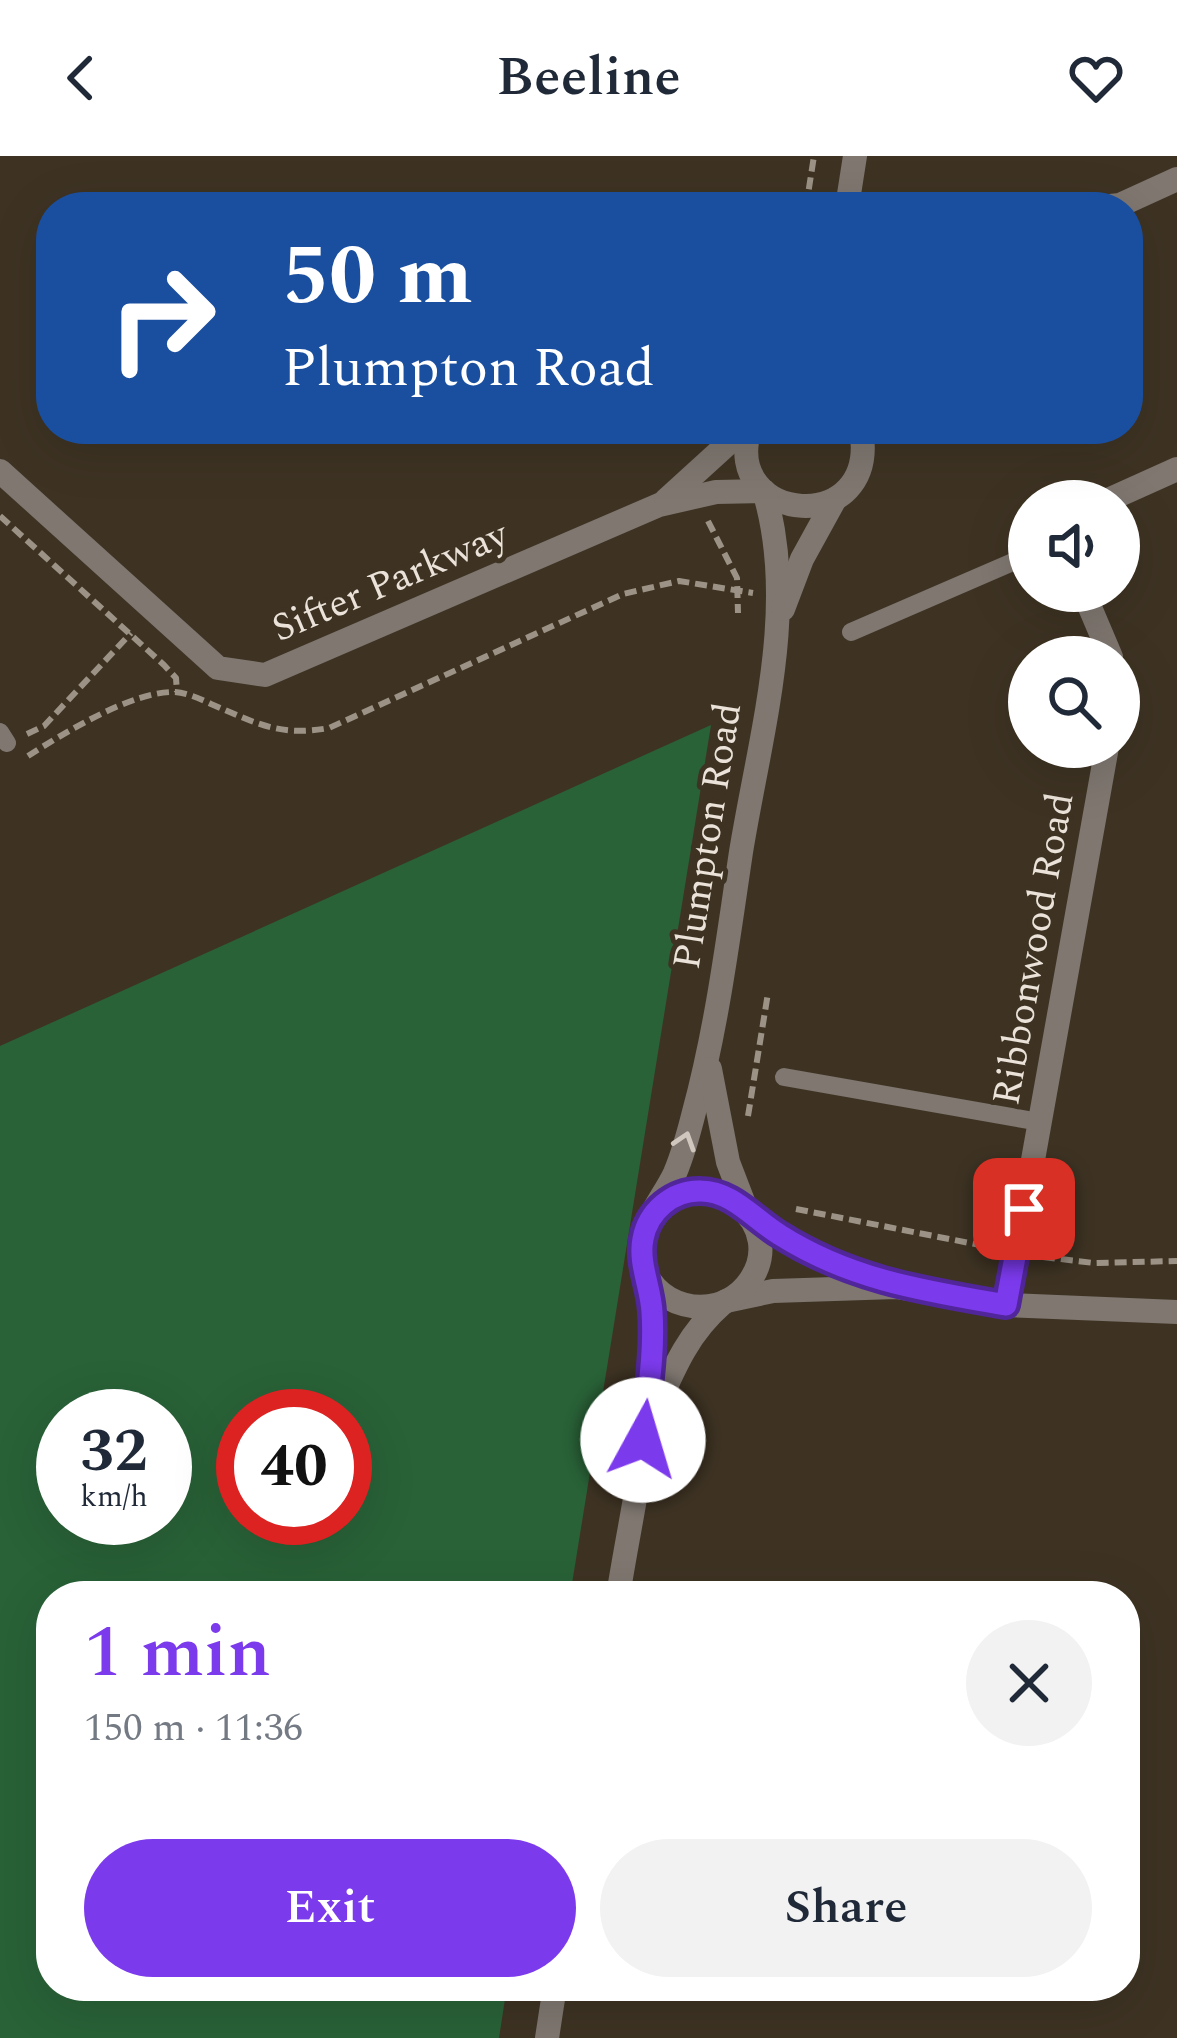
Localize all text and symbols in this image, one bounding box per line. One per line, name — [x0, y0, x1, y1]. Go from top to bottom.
text: Beeline — [496, 37, 681, 119]
icon: back — [48, 45, 114, 111]
icon: heart — [1063, 45, 1129, 111]
text: 50 m — [282, 213, 473, 341]
icon: right — [84, 240, 240, 396]
text: Plumpton Road — [282, 328, 655, 410]
map controls — [1008, 480, 1140, 768]
button: sound — [1008, 480, 1140, 612]
street label: Sifter Parkway — [263, 505, 518, 658]
button: search — [1008, 636, 1140, 768]
street label: Plumpton Road — [658, 698, 758, 974]
street label: Ribbonwood Road — [977, 788, 1091, 1110]
one-way arrow — [671, 1131, 696, 1152]
pin — [973, 1158, 1075, 1260]
icon: arrive — [991, 1176, 1057, 1242]
position arrow — [580, 1377, 706, 1503]
speed limit sign: 40 — [216, 1389, 372, 1545]
text: 32 — [80, 1406, 148, 1498]
text: km/h — [80, 1474, 148, 1520]
text: 1 min — [84, 1599, 271, 1708]
button: close — [966, 1620, 1092, 1746]
text: 150 m · 11:36 — [84, 1699, 303, 1758]
button: Exit — [84, 1839, 576, 1977]
button: Share — [600, 1839, 1092, 1977]

